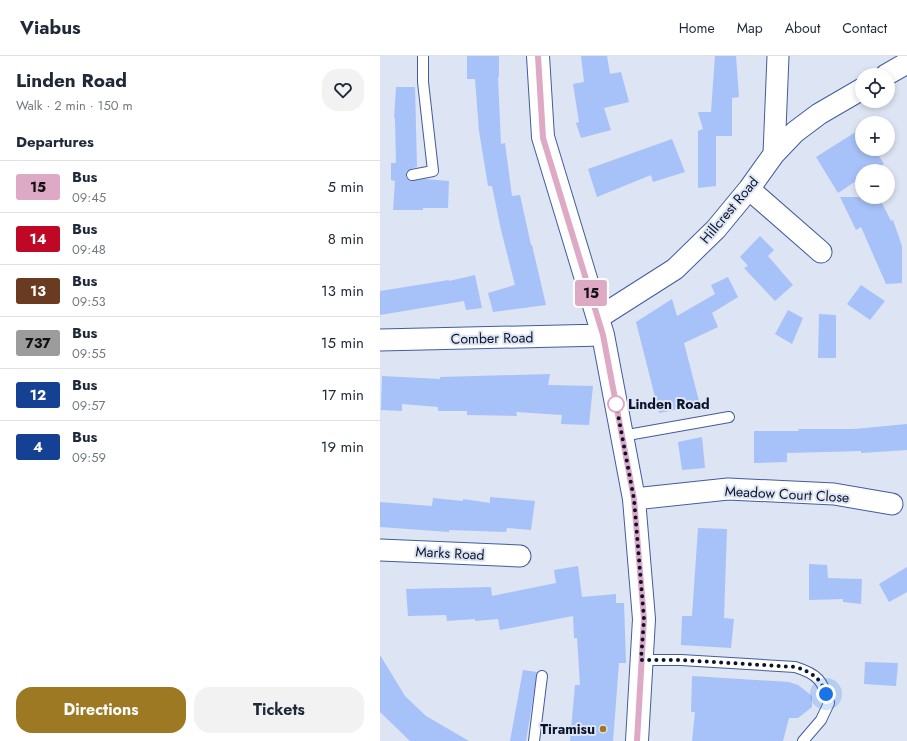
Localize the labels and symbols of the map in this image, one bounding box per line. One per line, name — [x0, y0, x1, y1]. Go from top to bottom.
street label: Hillcrest Road — [695, 172, 763, 248]
line badge: 15 — [573, 280, 609, 306]
street label: Comber Road — [451, 327, 533, 349]
place label: Linden Road — [628, 394, 710, 414]
marker: Linden Road — [607, 395, 625, 413]
street label: Meadow Court Close — [724, 481, 850, 507]
street label: Marks Road — [415, 541, 485, 565]
your location — [816, 684, 836, 704]
place label: Tiramisu — [540, 719, 595, 739]
marker: Tiramisu — [598, 724, 608, 734]

